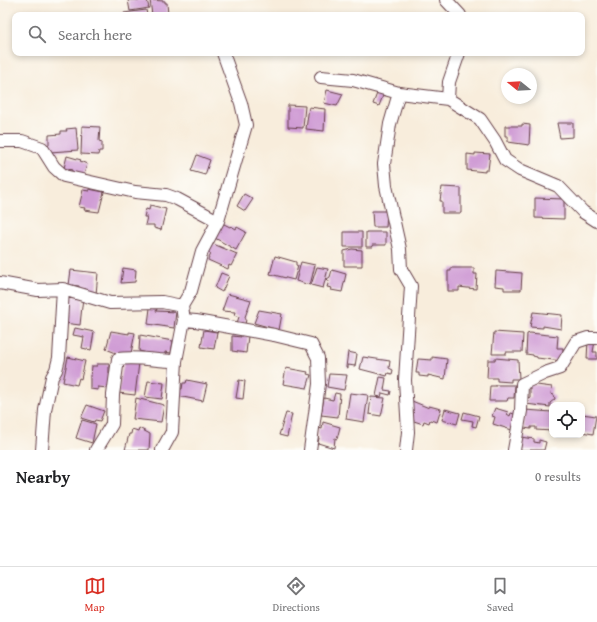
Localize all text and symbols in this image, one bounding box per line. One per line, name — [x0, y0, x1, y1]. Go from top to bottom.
search box — [12, 12, 585, 56]
icon: search — [26, 23, 48, 45]
text: Search here — [58, 24, 132, 45]
north arrow — [501, 68, 537, 104]
map controls — [549, 402, 585, 438]
button: locate — [549, 402, 585, 438]
text: Nearby — [16, 464, 70, 489]
text: 0 results — [535, 467, 581, 486]
tab: Map — [84, 575, 106, 615]
tab: Directions — [273, 575, 320, 615]
tab: Saved — [487, 575, 513, 615]

